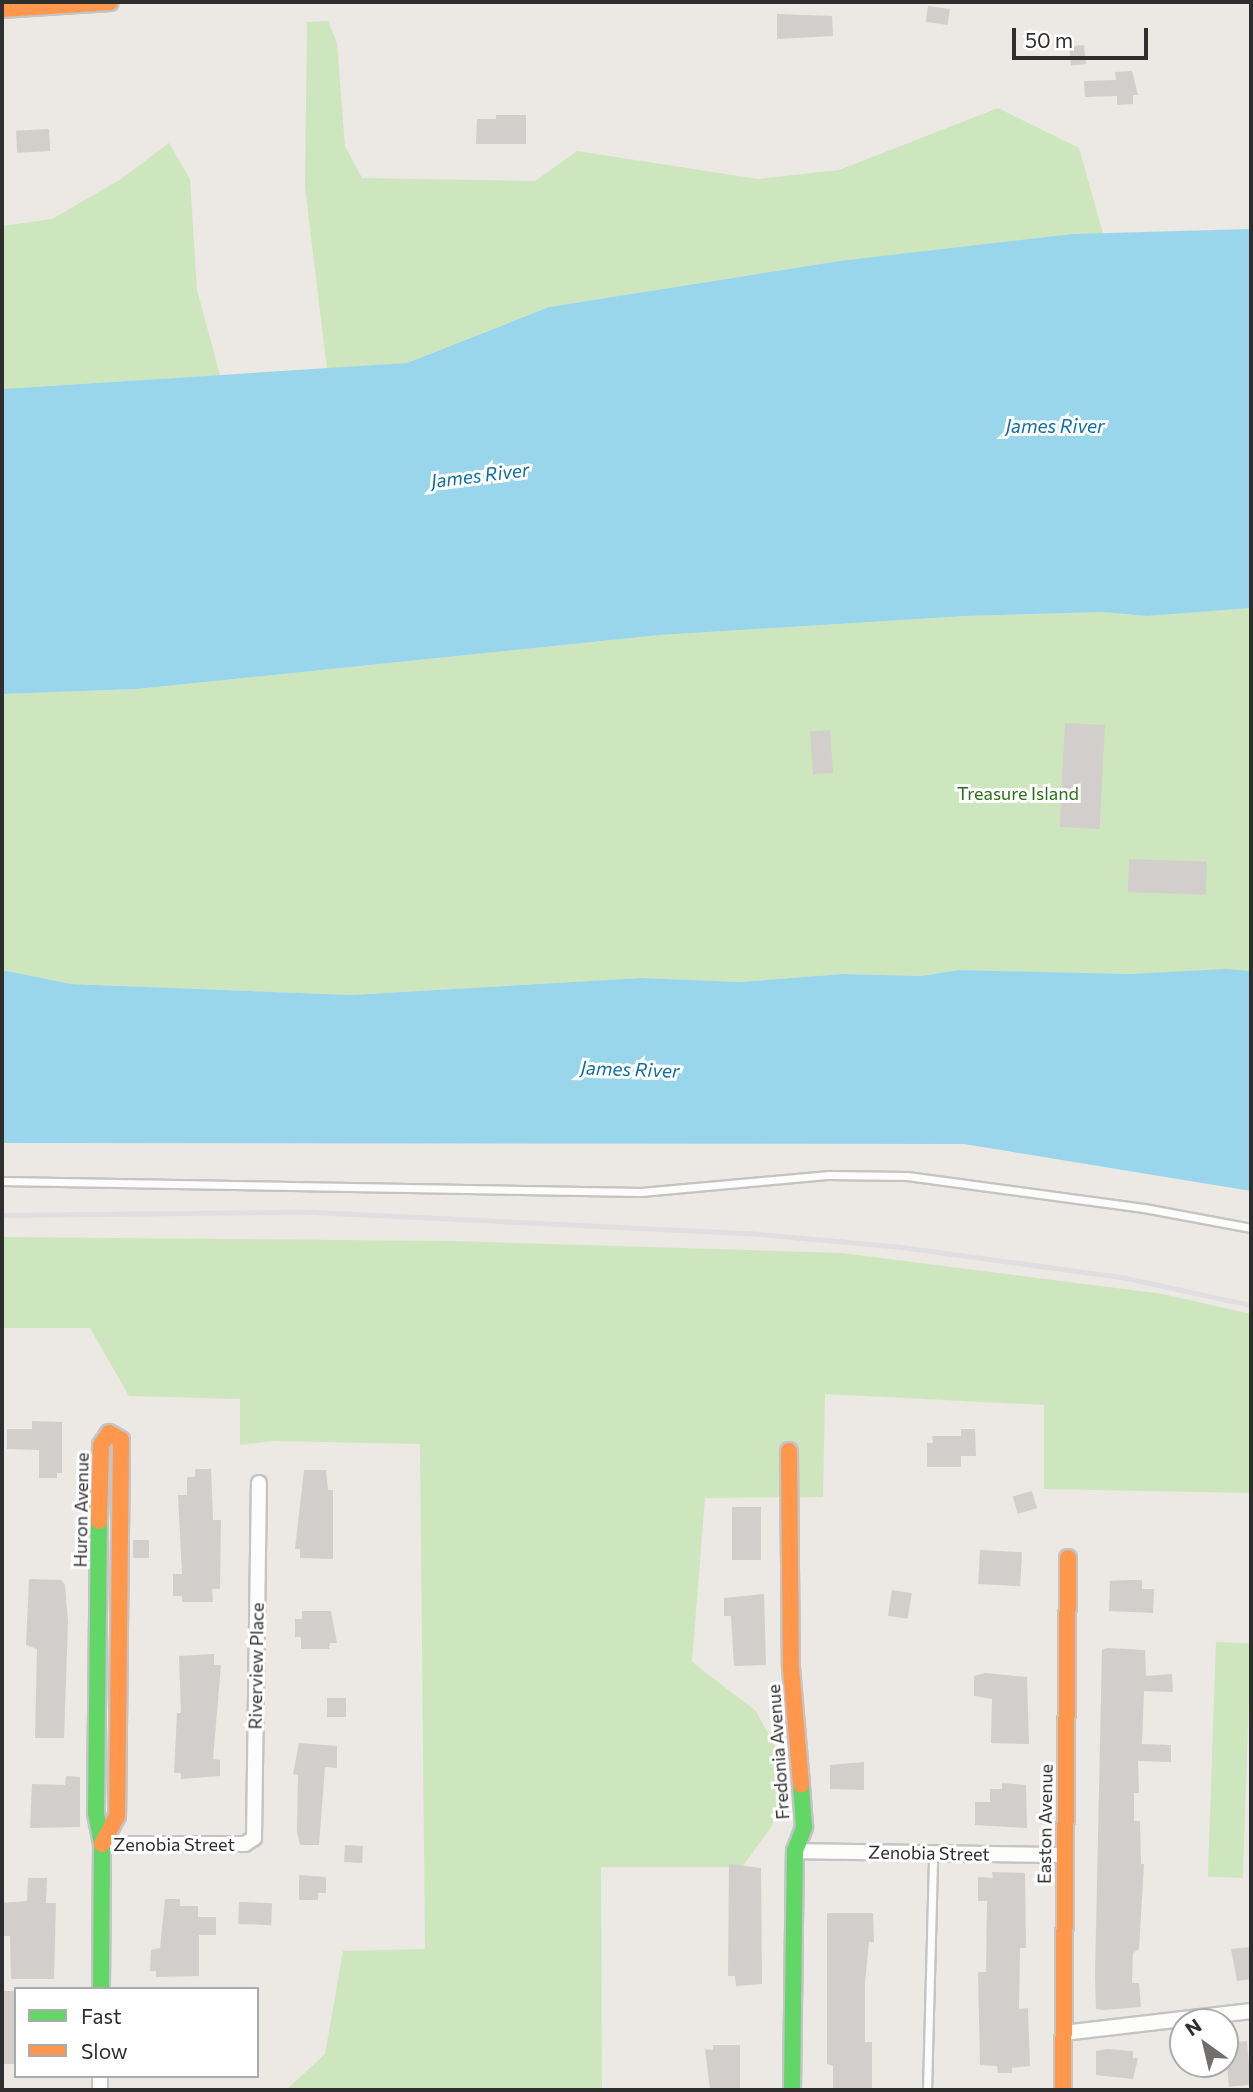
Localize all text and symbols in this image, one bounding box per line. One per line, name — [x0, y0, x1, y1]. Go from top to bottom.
scale bar — [1015, 14, 1152, 58]
text: 50 m — [1025, 27, 1073, 52]
water label: James River — [1005, 415, 1105, 437]
water label: James River — [429, 458, 531, 492]
park label: Treasure Island — [957, 782, 1079, 804]
water label: James River — [580, 1056, 680, 1082]
street label: Huron Avenue — [69, 1452, 93, 1568]
street label: Riverview Place — [244, 1602, 268, 1730]
street label: Fredonia Avenue — [763, 1684, 793, 1820]
street label: Easton Avenue — [1033, 1764, 1057, 1884]
street label: Zenobia Street — [113, 1833, 235, 1855]
street label: Zenobia Street — [868, 1841, 990, 1865]
legend — [14, 1987, 259, 2078]
text: Fast — [81, 2003, 122, 2028]
north arrow — [1169, 2008, 1239, 2078]
text: N — [1181, 2013, 1205, 2040]
text: Slow — [81, 2038, 128, 2063]

